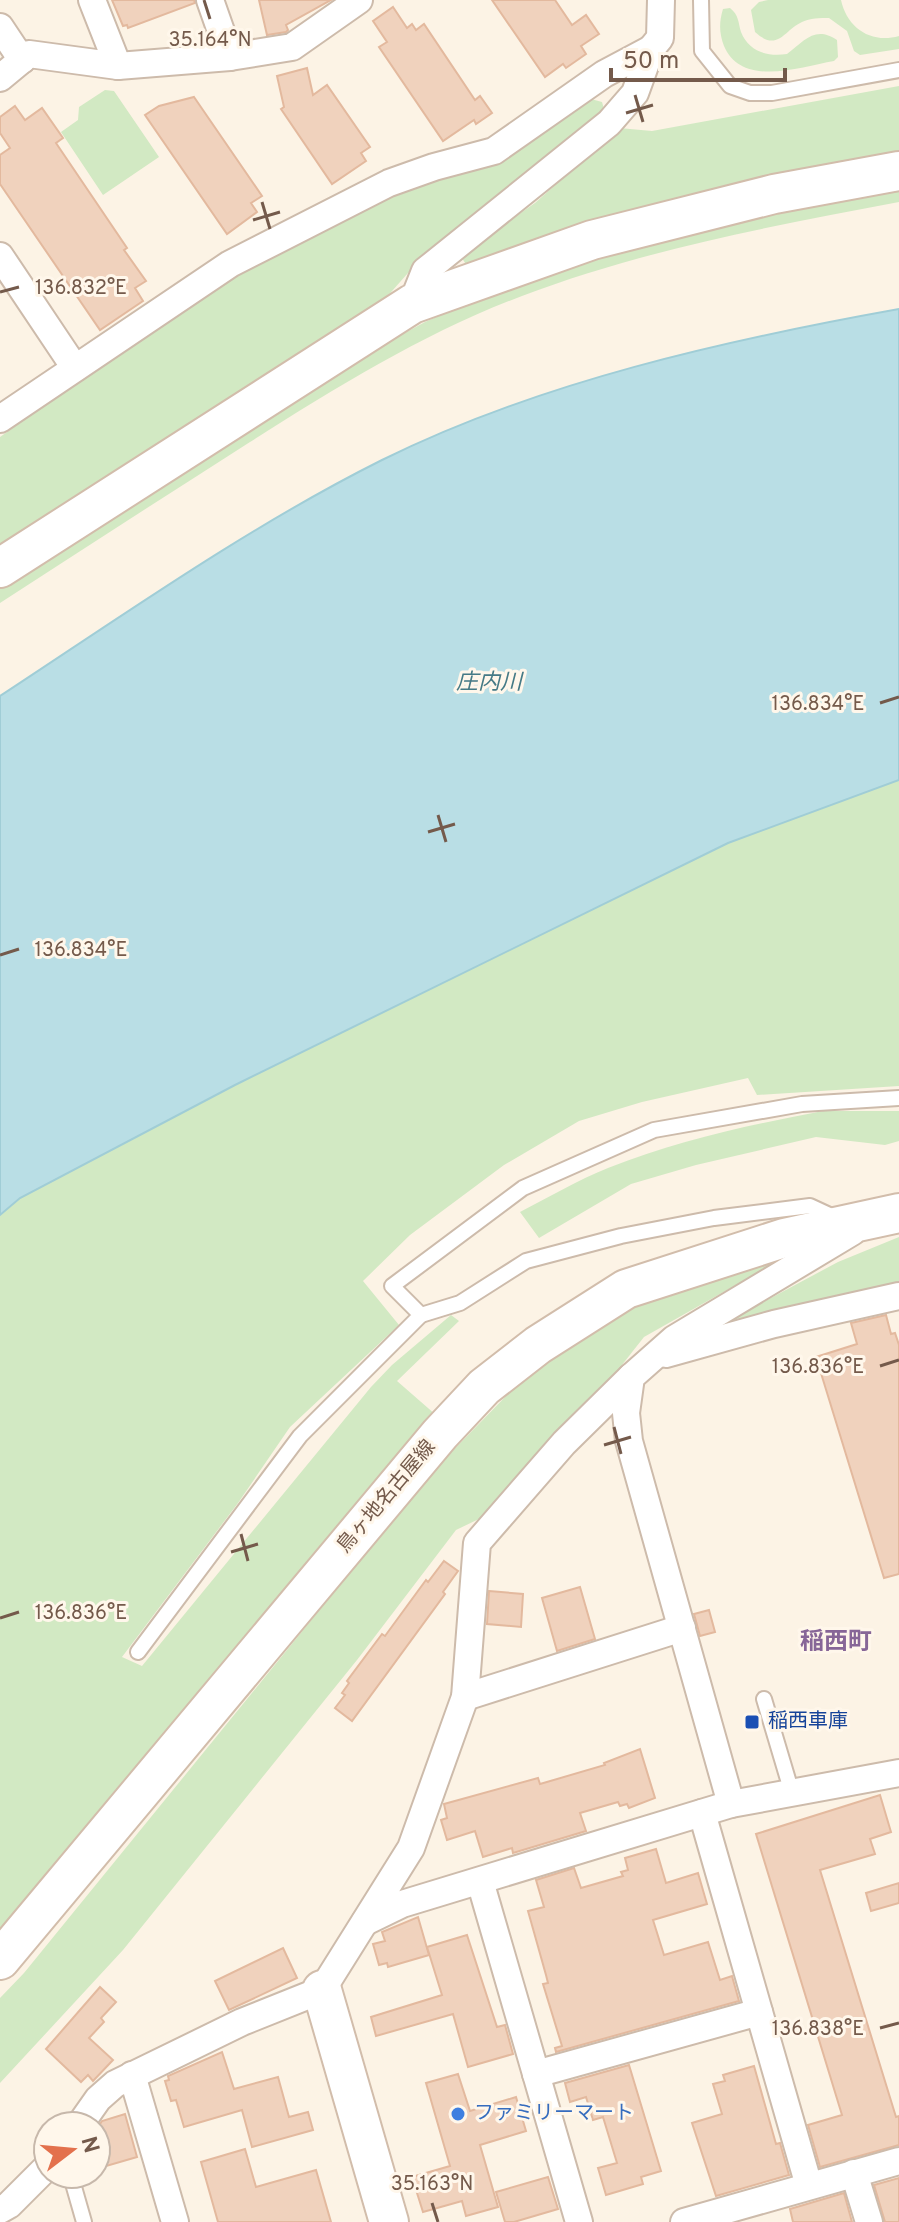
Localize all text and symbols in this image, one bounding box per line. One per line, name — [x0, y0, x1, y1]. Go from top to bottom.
text: 35.164°N — [168, 28, 252, 54]
scale bar — [611, 32, 785, 82]
text: 50 m — [623, 47, 679, 77]
text: 136.832°E — [35, 276, 127, 302]
water label: 庄内川 — [456, 670, 524, 697]
text: 136.834°E — [772, 692, 864, 718]
text: 136.834°E — [35, 938, 127, 964]
text: 136.836°E — [772, 1355, 864, 1381]
street label: 鳥ヶ地名古屋線 — [332, 1435, 442, 1559]
text: 136.836°E — [35, 1601, 127, 1627]
district label: 稲西町 — [800, 1628, 872, 1658]
place label: 稲西車庫 — [768, 1709, 848, 1735]
marker: 稲西車庫 — [743, 1713, 761, 1731]
text: 136.838°E — [772, 2017, 864, 2043]
place label: ファミリーマート — [474, 2101, 634, 2127]
marker: ファミリーマート — [449, 2105, 467, 2123]
north arrow — [32, 2110, 112, 2190]
text: N — [74, 2134, 104, 2156]
text: 35.163°N — [391, 2172, 473, 2198]

